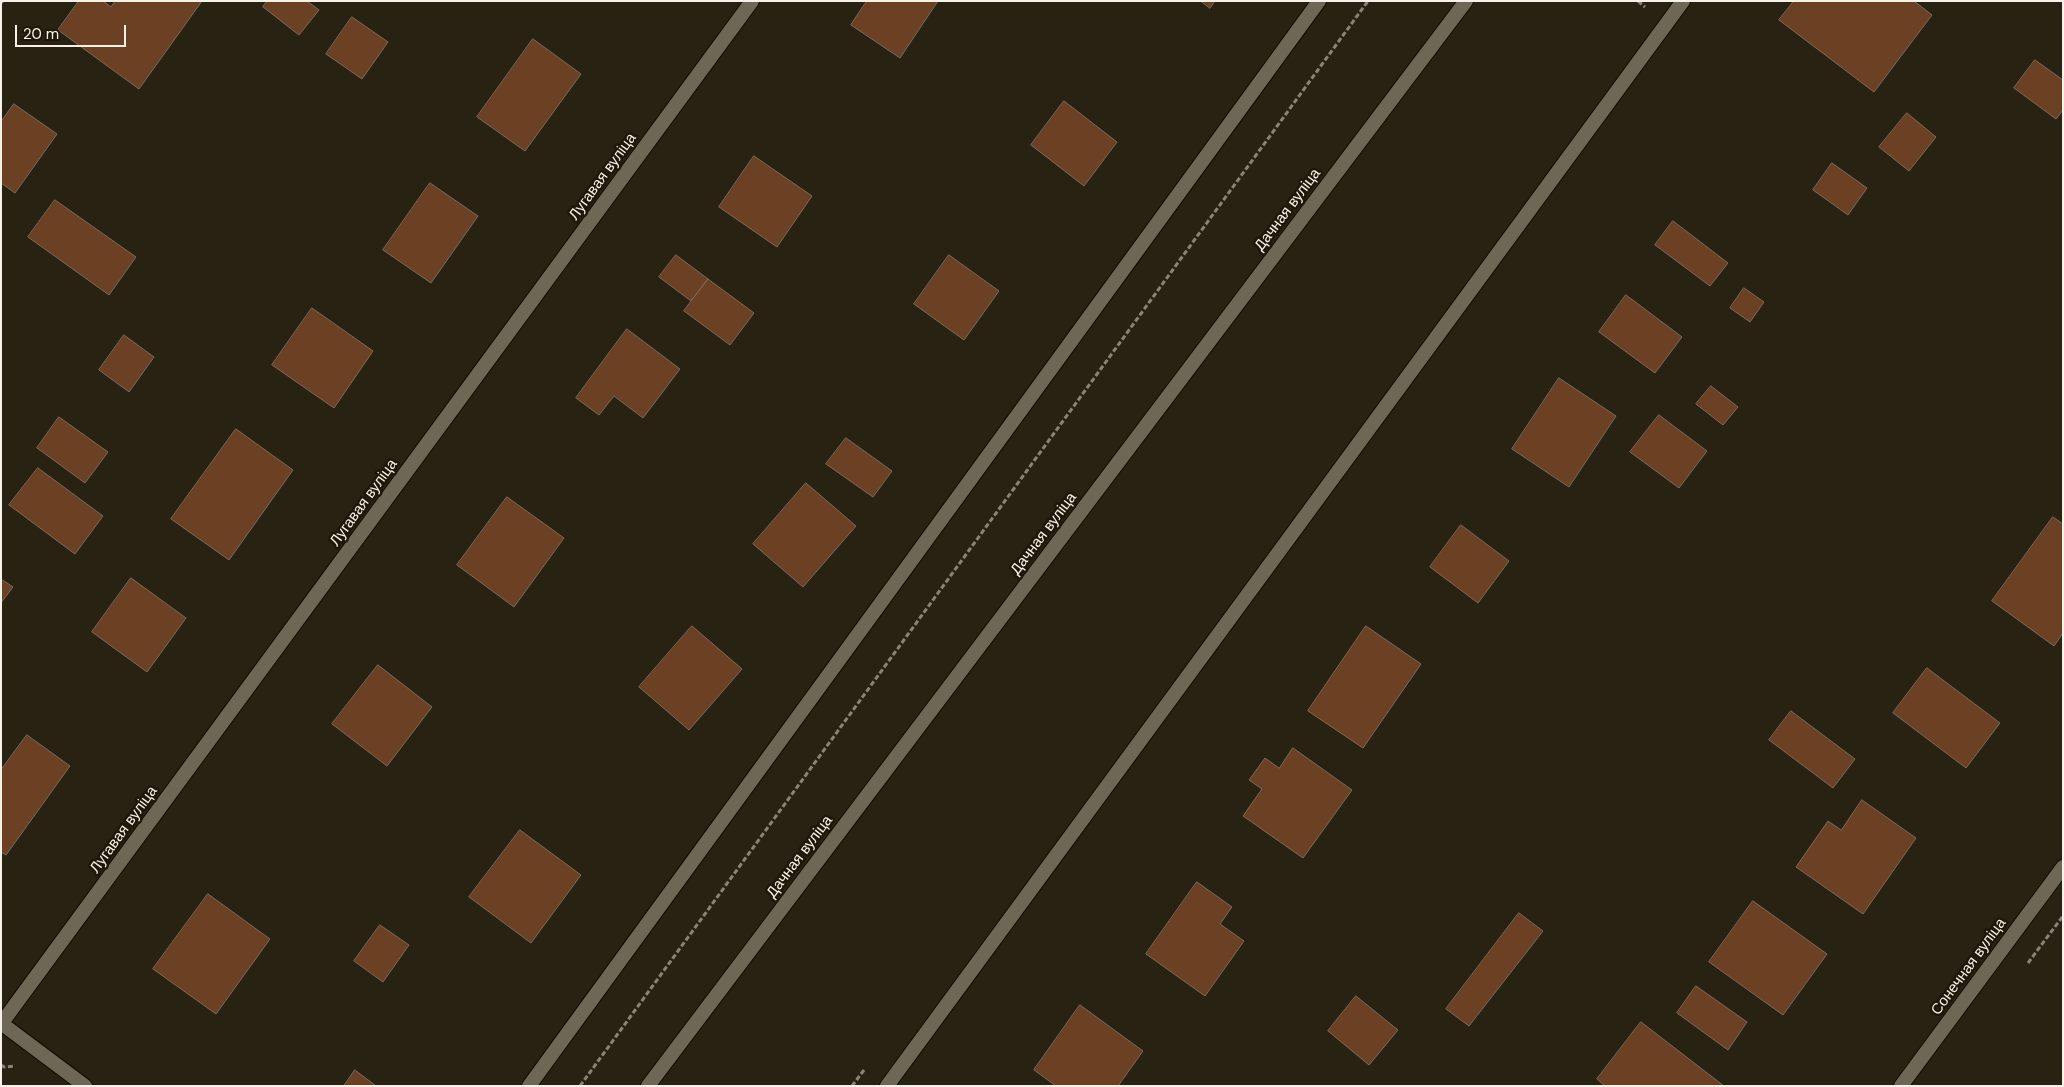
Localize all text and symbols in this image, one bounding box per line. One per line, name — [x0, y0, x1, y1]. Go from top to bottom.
scale bar — [18, 15, 129, 47]
text: 20 m — [23, 24, 59, 44]
street label: Лугавая вуліца — [565, 130, 641, 224]
street label: Дачная вуліца — [1251, 165, 1325, 255]
street label: Лугавая вуліца — [326, 456, 402, 550]
street label: Дачная вуліца — [1007, 489, 1081, 579]
street label: Лугавая вуліца — [86, 783, 162, 877]
street label: Дачная вуліца — [763, 812, 837, 902]
street label: Сонечная вуліца — [1928, 915, 2010, 1019]

